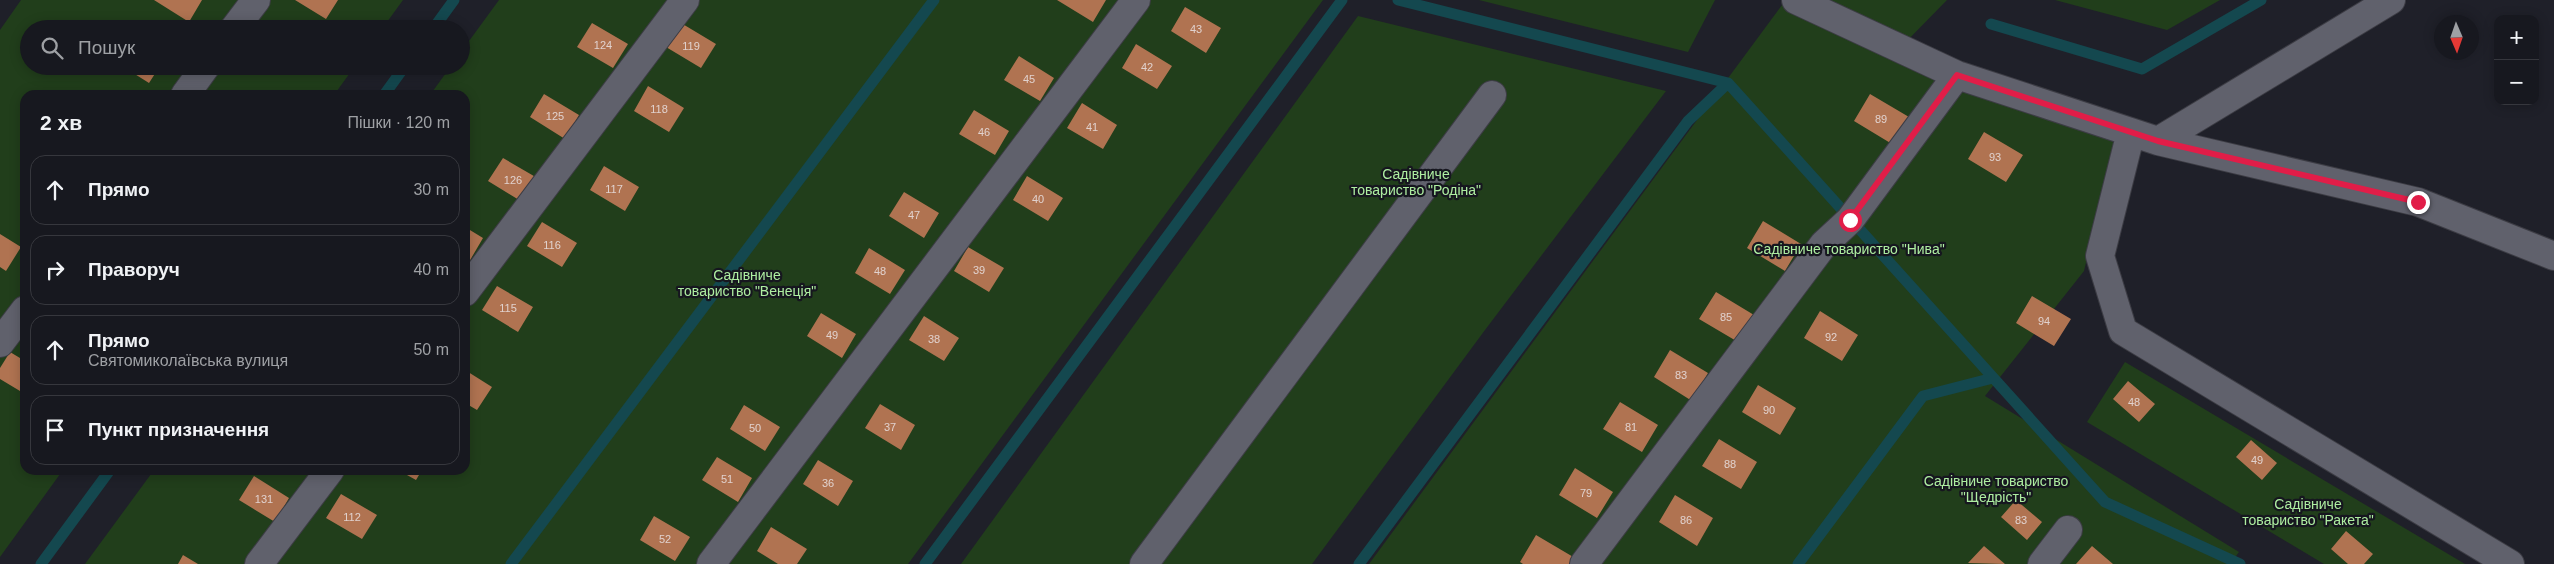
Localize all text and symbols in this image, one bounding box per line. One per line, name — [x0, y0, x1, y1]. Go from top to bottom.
north arrow — [2434, 15, 2479, 60]
map controls — [2494, 15, 2539, 105]
button: + — [2494, 15, 2539, 60]
search box — [20, 20, 470, 75]
house number: 43 — [1190, 23, 1202, 35]
icon: search — [38, 34, 66, 62]
text: Пошук — [78, 37, 135, 58]
house number: 124 — [594, 39, 612, 51]
house number: 119 — [682, 40, 700, 52]
button: − — [2494, 60, 2539, 105]
house number: 42 — [1141, 61, 1153, 73]
house number: 45 — [1023, 73, 1035, 85]
house number: 118 — [650, 103, 668, 115]
house number: 125 — [546, 110, 564, 122]
text: 2 хв — [40, 111, 82, 134]
house number: 89 — [1875, 113, 1887, 125]
text: Пішки · 120 m — [347, 114, 450, 131]
house number: 41 — [1086, 121, 1098, 133]
house number: 46 — [978, 126, 990, 138]
house number: 93 — [1989, 151, 2001, 163]
park label: Садівниче товариство "Родіна" — [1351, 166, 1481, 198]
house number: 126 — [504, 174, 522, 186]
icon: ahead — [41, 176, 69, 204]
text: Прямо — [88, 179, 150, 200]
text: 30 m — [413, 181, 449, 198]
house number: 117 — [605, 183, 623, 195]
route end — [2407, 191, 2430, 214]
house number: 40 — [1032, 193, 1044, 205]
house number: 47 — [908, 209, 920, 221]
route start — [1839, 209, 1862, 232]
house number: 116 — [543, 239, 561, 251]
park label: Садівниче товариство "Нива" — [1753, 241, 1945, 257]
icon: right — [41, 256, 69, 284]
text: Праворуч — [88, 259, 180, 280]
text: 40 m — [413, 261, 449, 278]
house number: 39 — [973, 264, 985, 276]
house number: 48 — [874, 265, 886, 277]
park label: Садівниче товариство "Венеція" — [678, 267, 816, 299]
house number: 115 — [499, 302, 517, 314]
house number: 85 — [1720, 311, 1732, 323]
house number: 94 — [2038, 315, 2050, 327]
house number: 49 — [826, 329, 838, 341]
text: Прямо — [88, 330, 150, 351]
house number: 92 — [1825, 331, 1837, 343]
house number: 38 — [928, 333, 940, 345]
icon: ahead — [41, 336, 69, 364]
text: 50 m — [413, 341, 449, 358]
text: Святомиколаївська вулиця — [88, 352, 288, 369]
house number: 83 — [1675, 369, 1687, 381]
house number: 48 — [2128, 396, 2140, 408]
house number: 90 — [1763, 404, 1775, 416]
icon: arrive — [41, 416, 69, 444]
text: Пункт призначення — [88, 419, 269, 440]
house number: 37 — [884, 421, 896, 433]
house number: 81 — [1625, 421, 1637, 433]
house number: 50 — [749, 422, 761, 434]
house number: 49 — [2251, 454, 2263, 466]
house number: 88 — [1724, 458, 1736, 470]
house number: 51 — [721, 473, 733, 485]
park label: Садівниче товариство "Щедрість" — [1924, 473, 2068, 505]
house number: 36 — [822, 477, 834, 489]
house number: 79 — [1580, 487, 1592, 499]
house number: 131 — [255, 493, 273, 505]
park label: Садівниче товариство "Ракета" — [2242, 496, 2374, 528]
house number: 112 — [343, 511, 361, 523]
house number: 86 — [1680, 514, 1692, 526]
house number: 83 — [2015, 514, 2027, 526]
house number: 52 — [659, 533, 671, 545]

